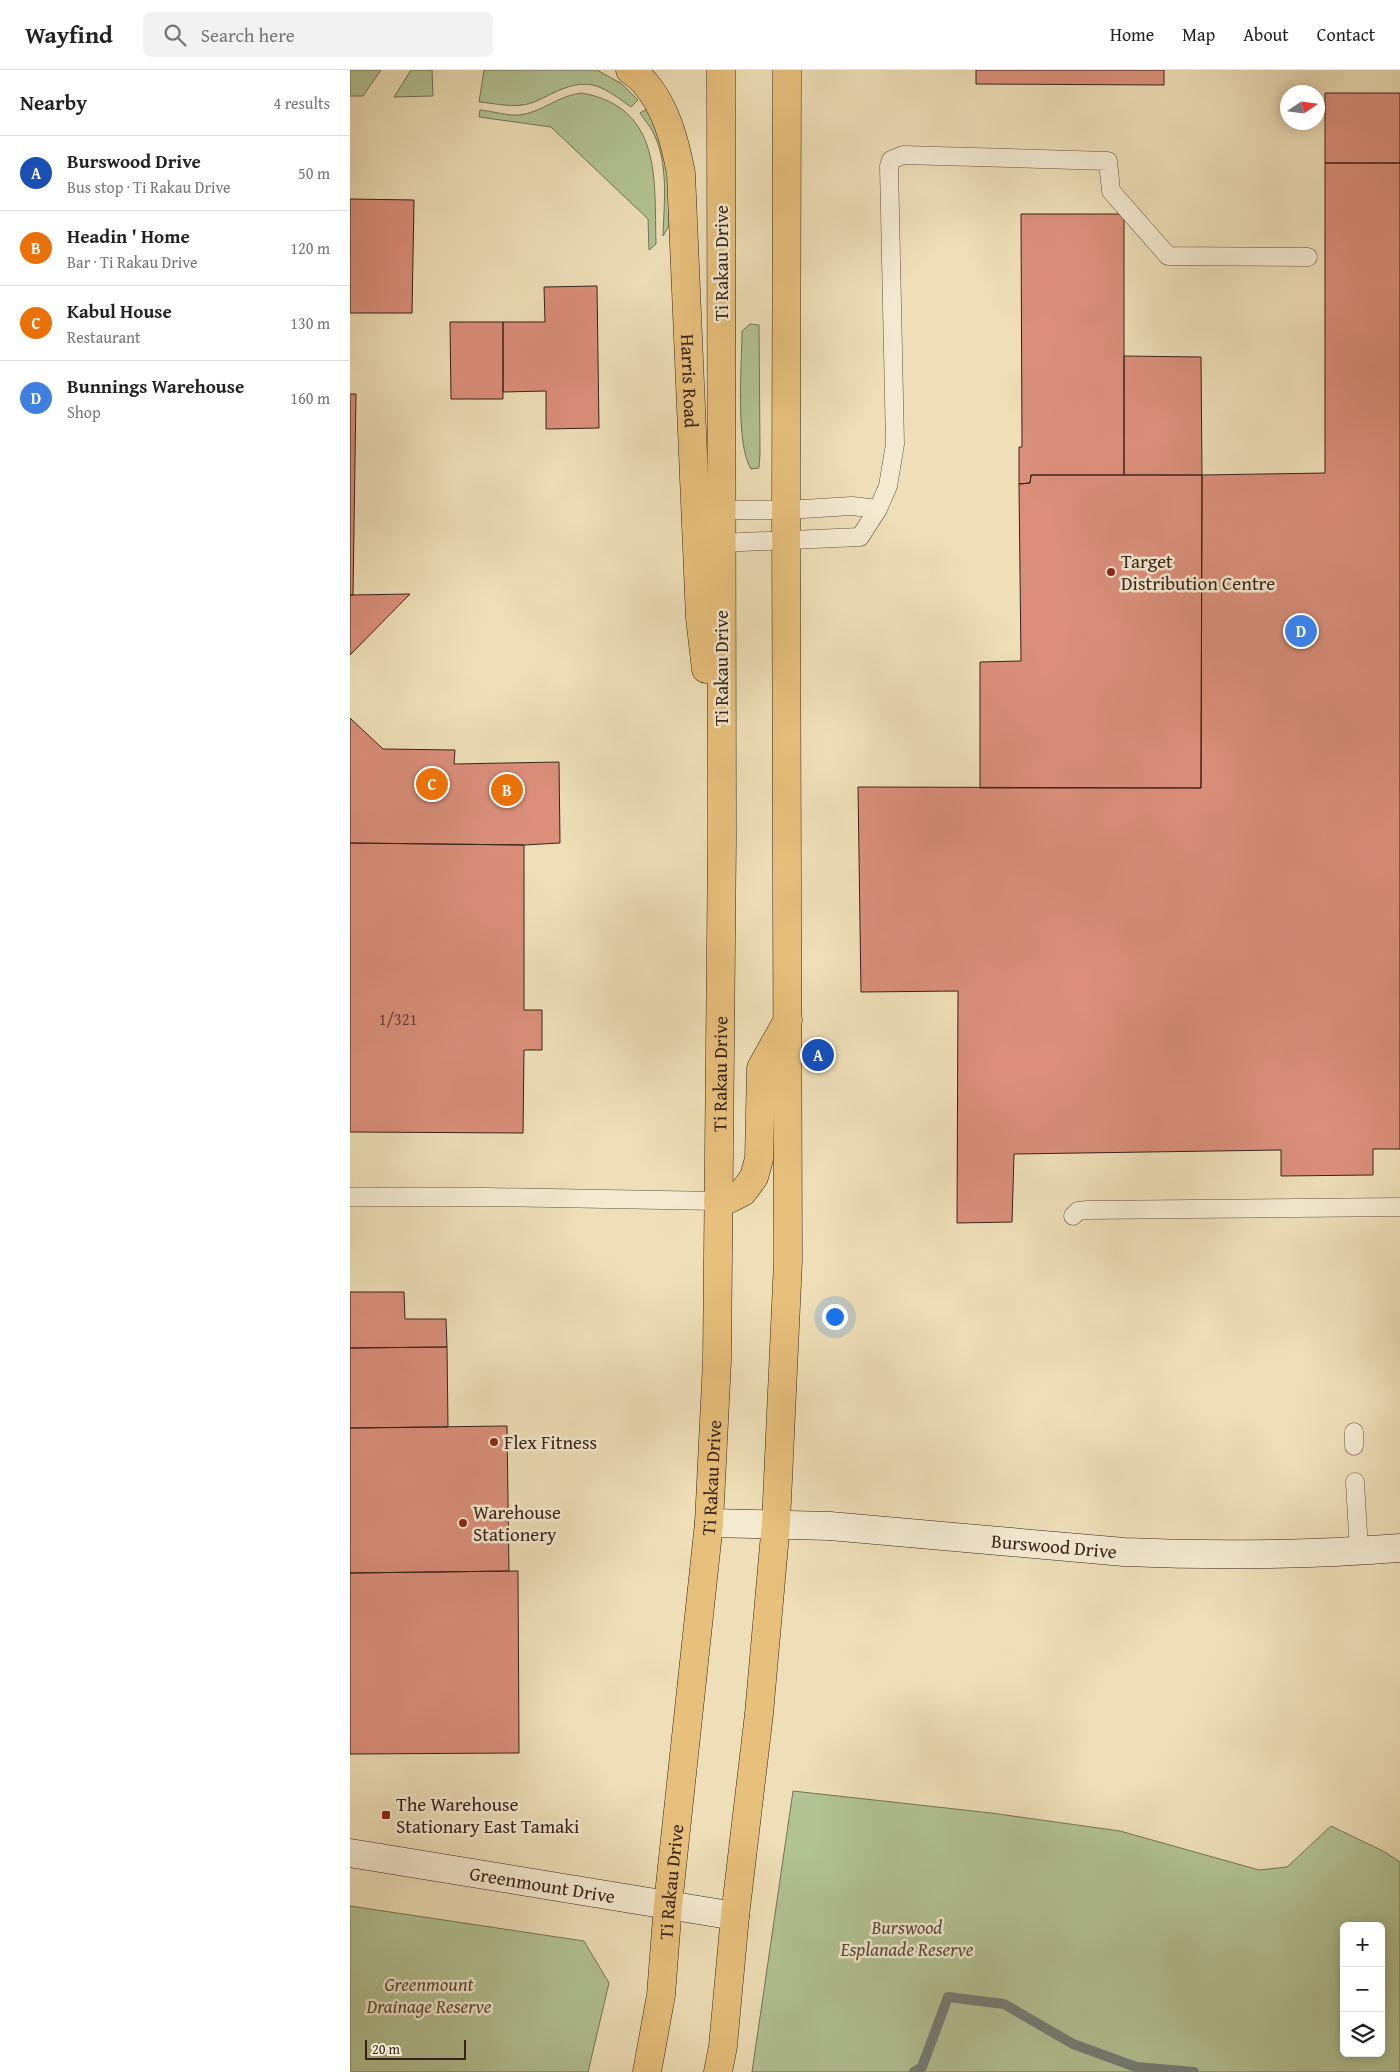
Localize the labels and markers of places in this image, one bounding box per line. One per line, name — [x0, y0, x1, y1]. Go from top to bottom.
place label: Target Distribution Centre — [1121, 547, 1275, 597]
marker: Target Distribution Centre — [1105, 566, 1117, 578]
pin: D — [1285, 612, 1317, 650]
pin: C — [416, 765, 448, 803]
pin: B — [491, 771, 523, 809]
pin: A — [802, 1036, 834, 1074]
place label: Flex Fitness — [504, 1428, 597, 1456]
marker: Flex Fitness — [488, 1436, 500, 1448]
place label: Warehouse Stationery — [473, 1498, 561, 1548]
marker: Warehouse Stationery — [457, 1517, 469, 1529]
place label: The Warehouse Stationary East Tamaki — [396, 1790, 579, 1840]
marker: The Warehouse Stationary East Tamaki — [380, 1809, 392, 1821]

